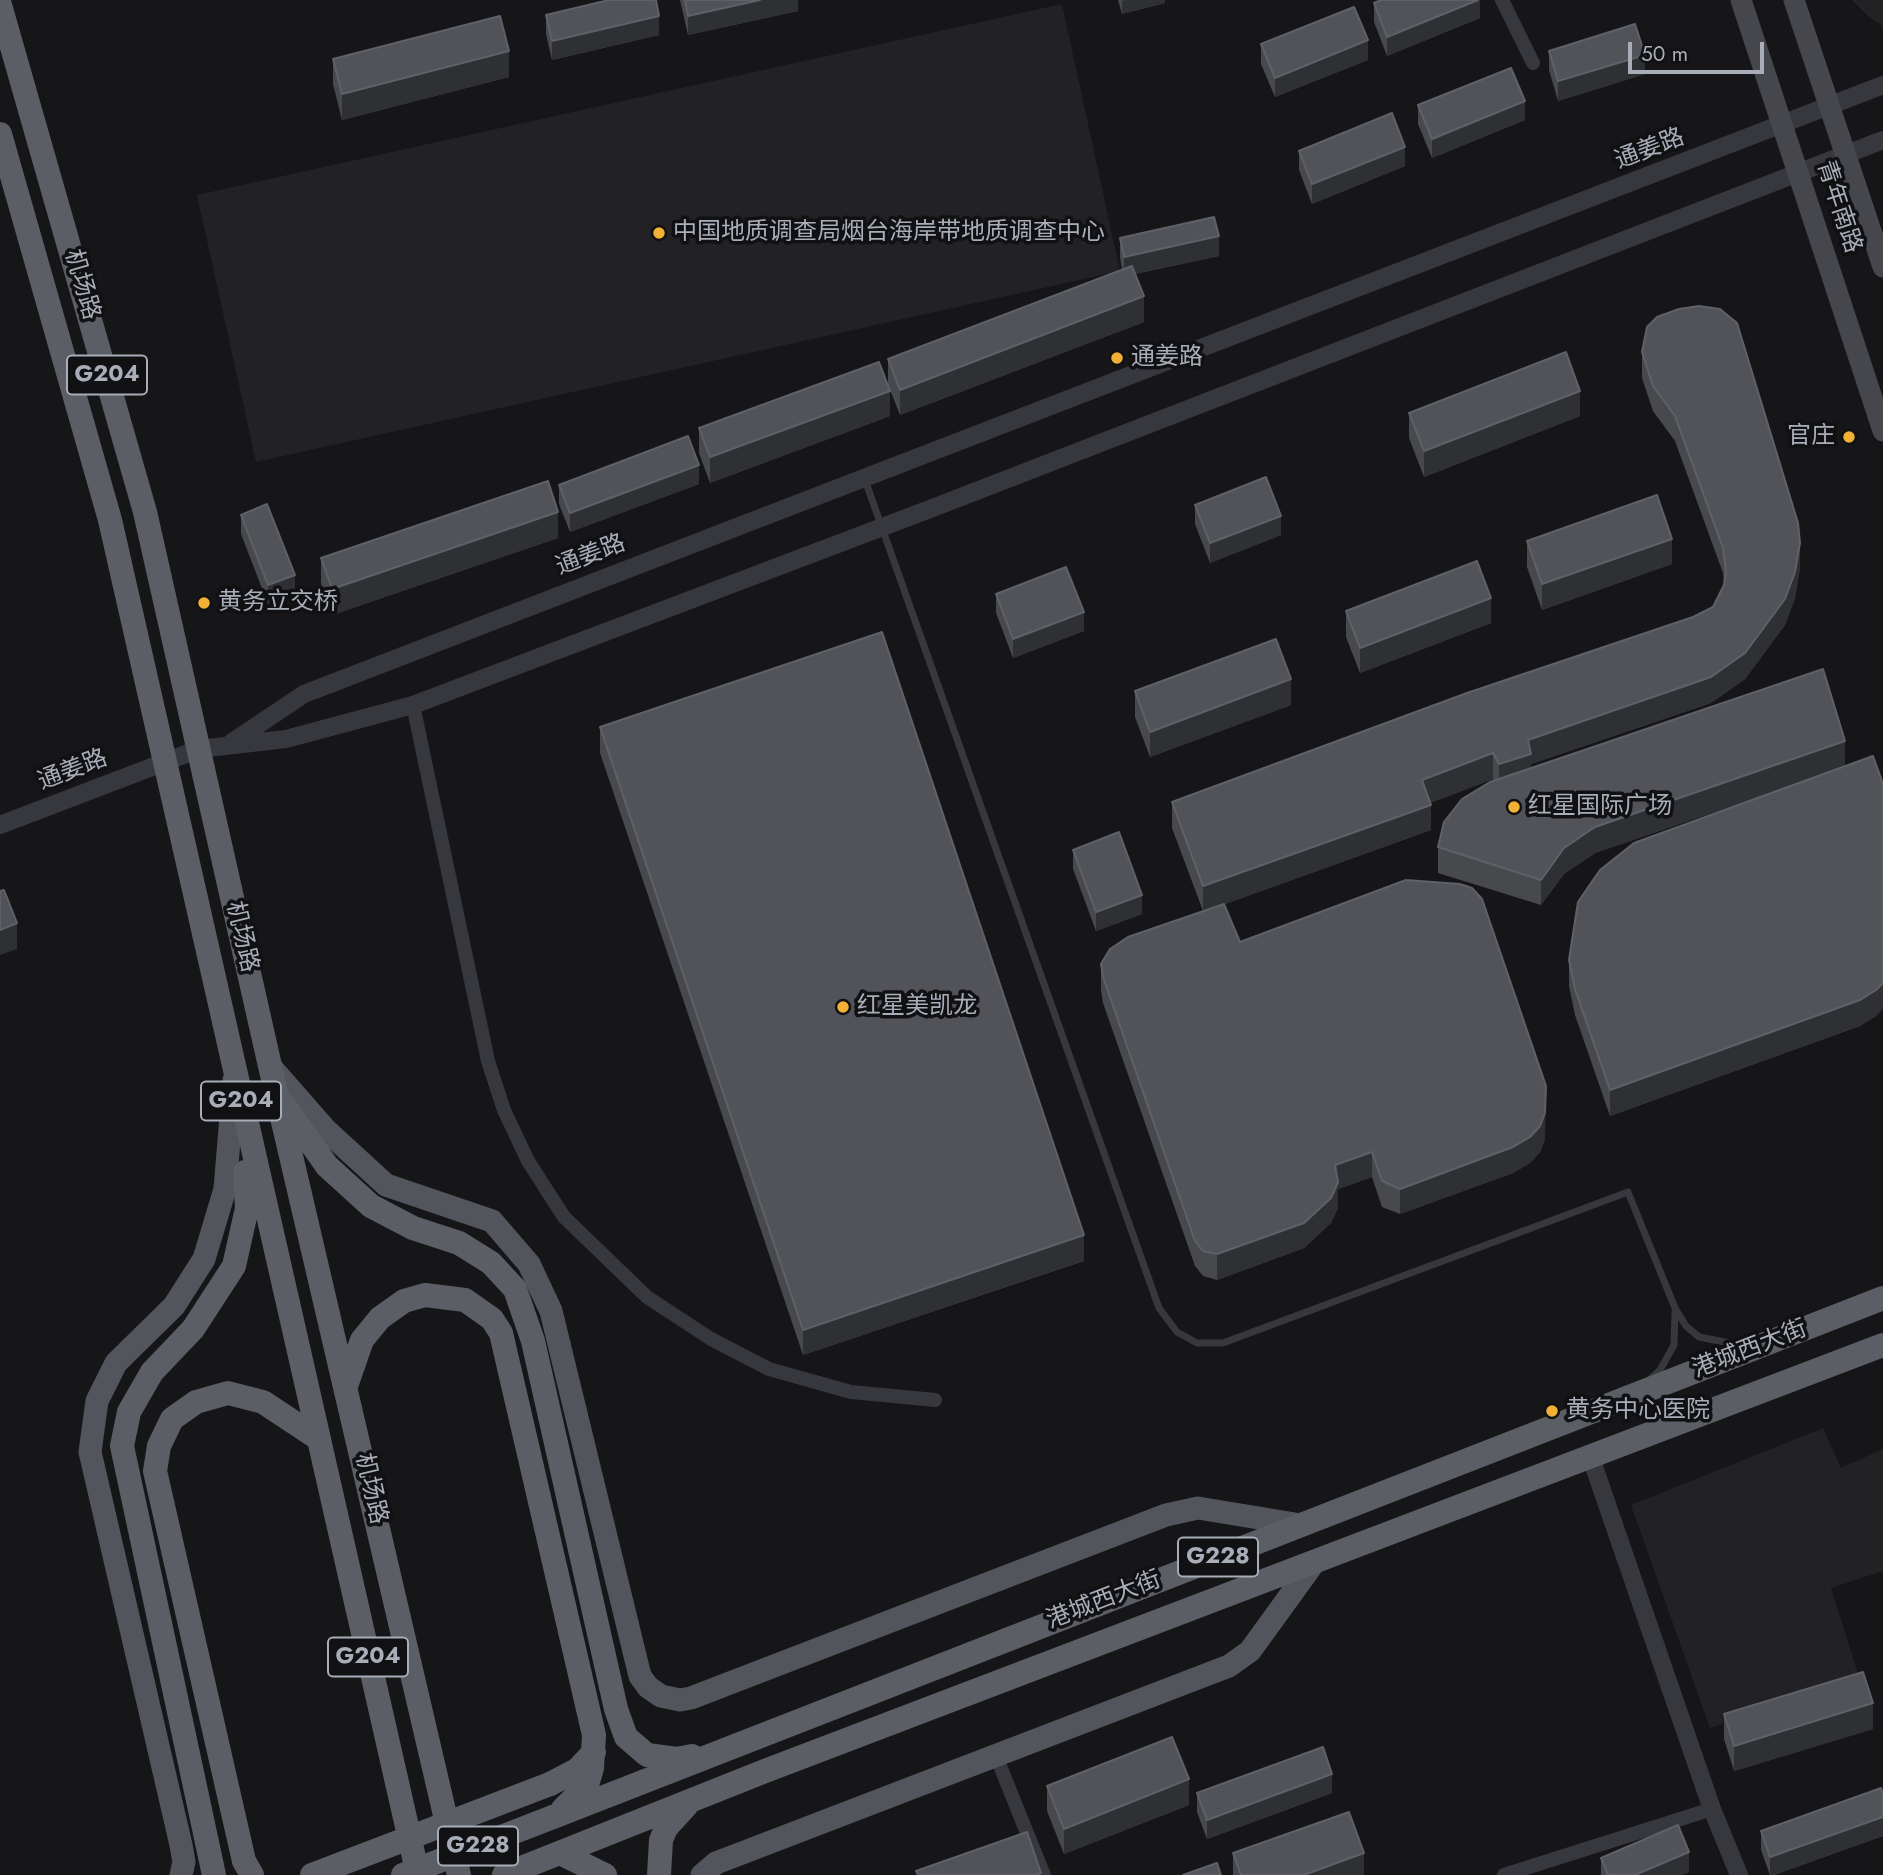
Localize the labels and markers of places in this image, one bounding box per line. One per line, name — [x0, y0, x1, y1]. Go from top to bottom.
place label: 中国地质调查局烟台海岸带地质调查中心 — [673, 219, 1105, 247]
marker: 中国地质调查局烟台海岸带地质调查中心 — [651, 225, 667, 241]
place label: 通姜路 — [1131, 344, 1203, 372]
marker: 通姜路 — [1109, 350, 1125, 366]
place label: 官庄 — [1787, 423, 1835, 451]
marker: 官庄 — [1841, 429, 1857, 445]
place label: 黄务立交桥 — [218, 589, 338, 617]
marker: 黄务立交桥 — [196, 595, 212, 611]
place label: 红星国际广场 — [1528, 793, 1672, 821]
marker: 红星国际广场 — [1506, 799, 1522, 815]
place label: 红星美凯龙 — [857, 993, 977, 1021]
marker: 红星美凯龙 — [835, 999, 851, 1015]
place label: 黄务中心医院 — [1566, 1397, 1710, 1425]
marker: 黄务中心医院 — [1544, 1403, 1560, 1419]

